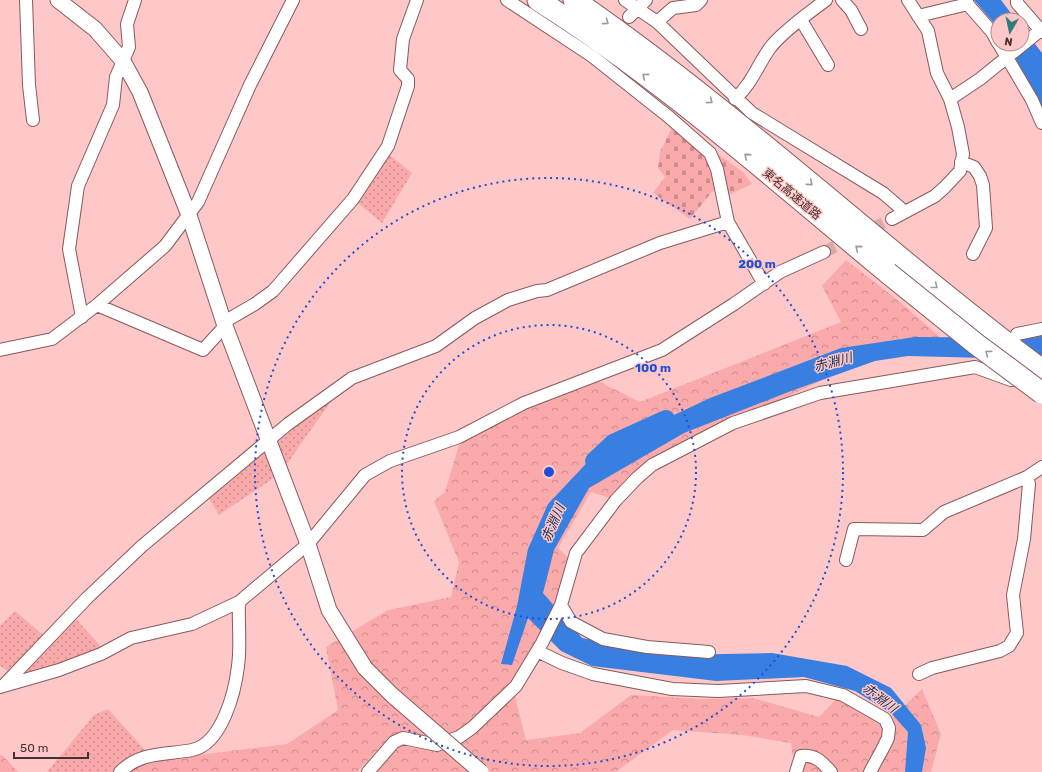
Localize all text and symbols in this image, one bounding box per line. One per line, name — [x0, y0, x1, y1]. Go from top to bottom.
north arrow — [990, 12, 1030, 52]
one-way arrow — [602, 17, 609, 24]
text: N — [1004, 34, 1013, 48]
one-way arrow — [642, 73, 649, 81]
one-way arrow — [705, 96, 712, 103]
one-way arrow — [744, 154, 752, 161]
street label: 東名高速道路 — [760, 165, 824, 223]
one-way arrow — [806, 179, 813, 186]
one-way arrow — [855, 246, 863, 253]
text: 200 m — [738, 257, 776, 271]
one-way arrow — [930, 281, 937, 288]
water label: 赤淵川 — [812, 349, 856, 374]
one-way arrow — [986, 351, 993, 358]
text: 100 m — [635, 361, 671, 375]
centre of rings — [542, 465, 556, 479]
water label: 赤淵川 — [538, 500, 568, 544]
water label: 赤淵川 — [860, 680, 902, 717]
scale bar — [14, 734, 88, 760]
text: 50 m — [20, 741, 48, 755]

